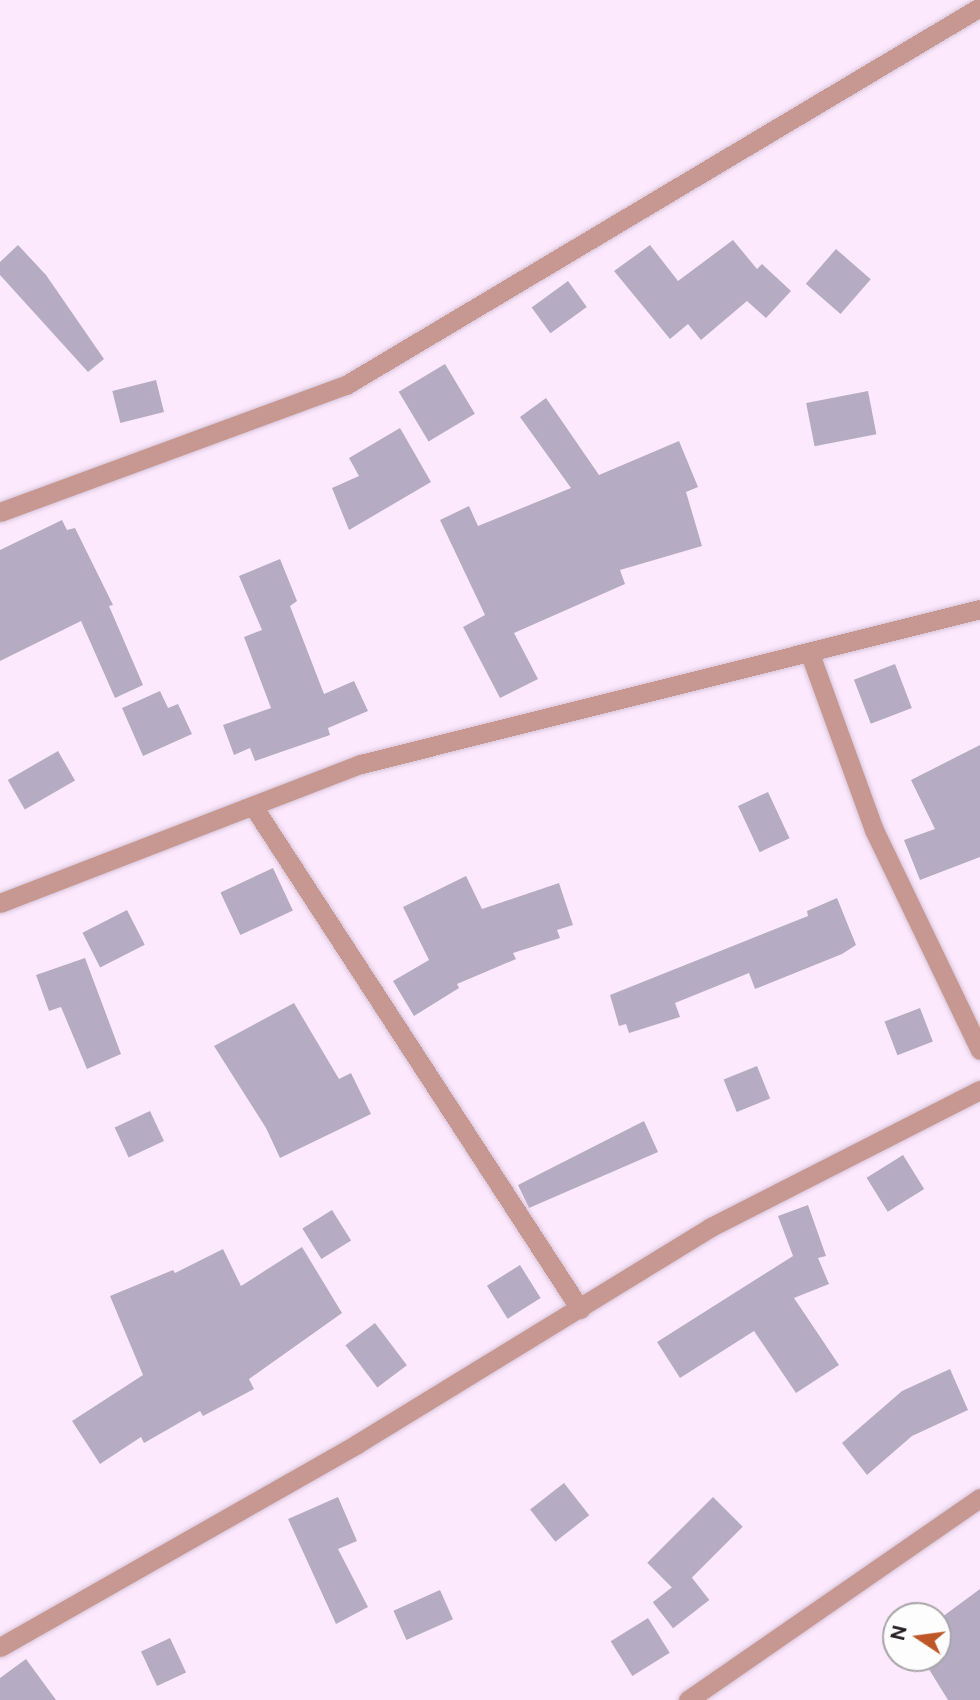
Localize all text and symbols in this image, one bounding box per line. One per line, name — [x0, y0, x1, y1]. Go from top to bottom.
north arrow — [882, 1602, 952, 1672]
text: N — [886, 1623, 911, 1642]

